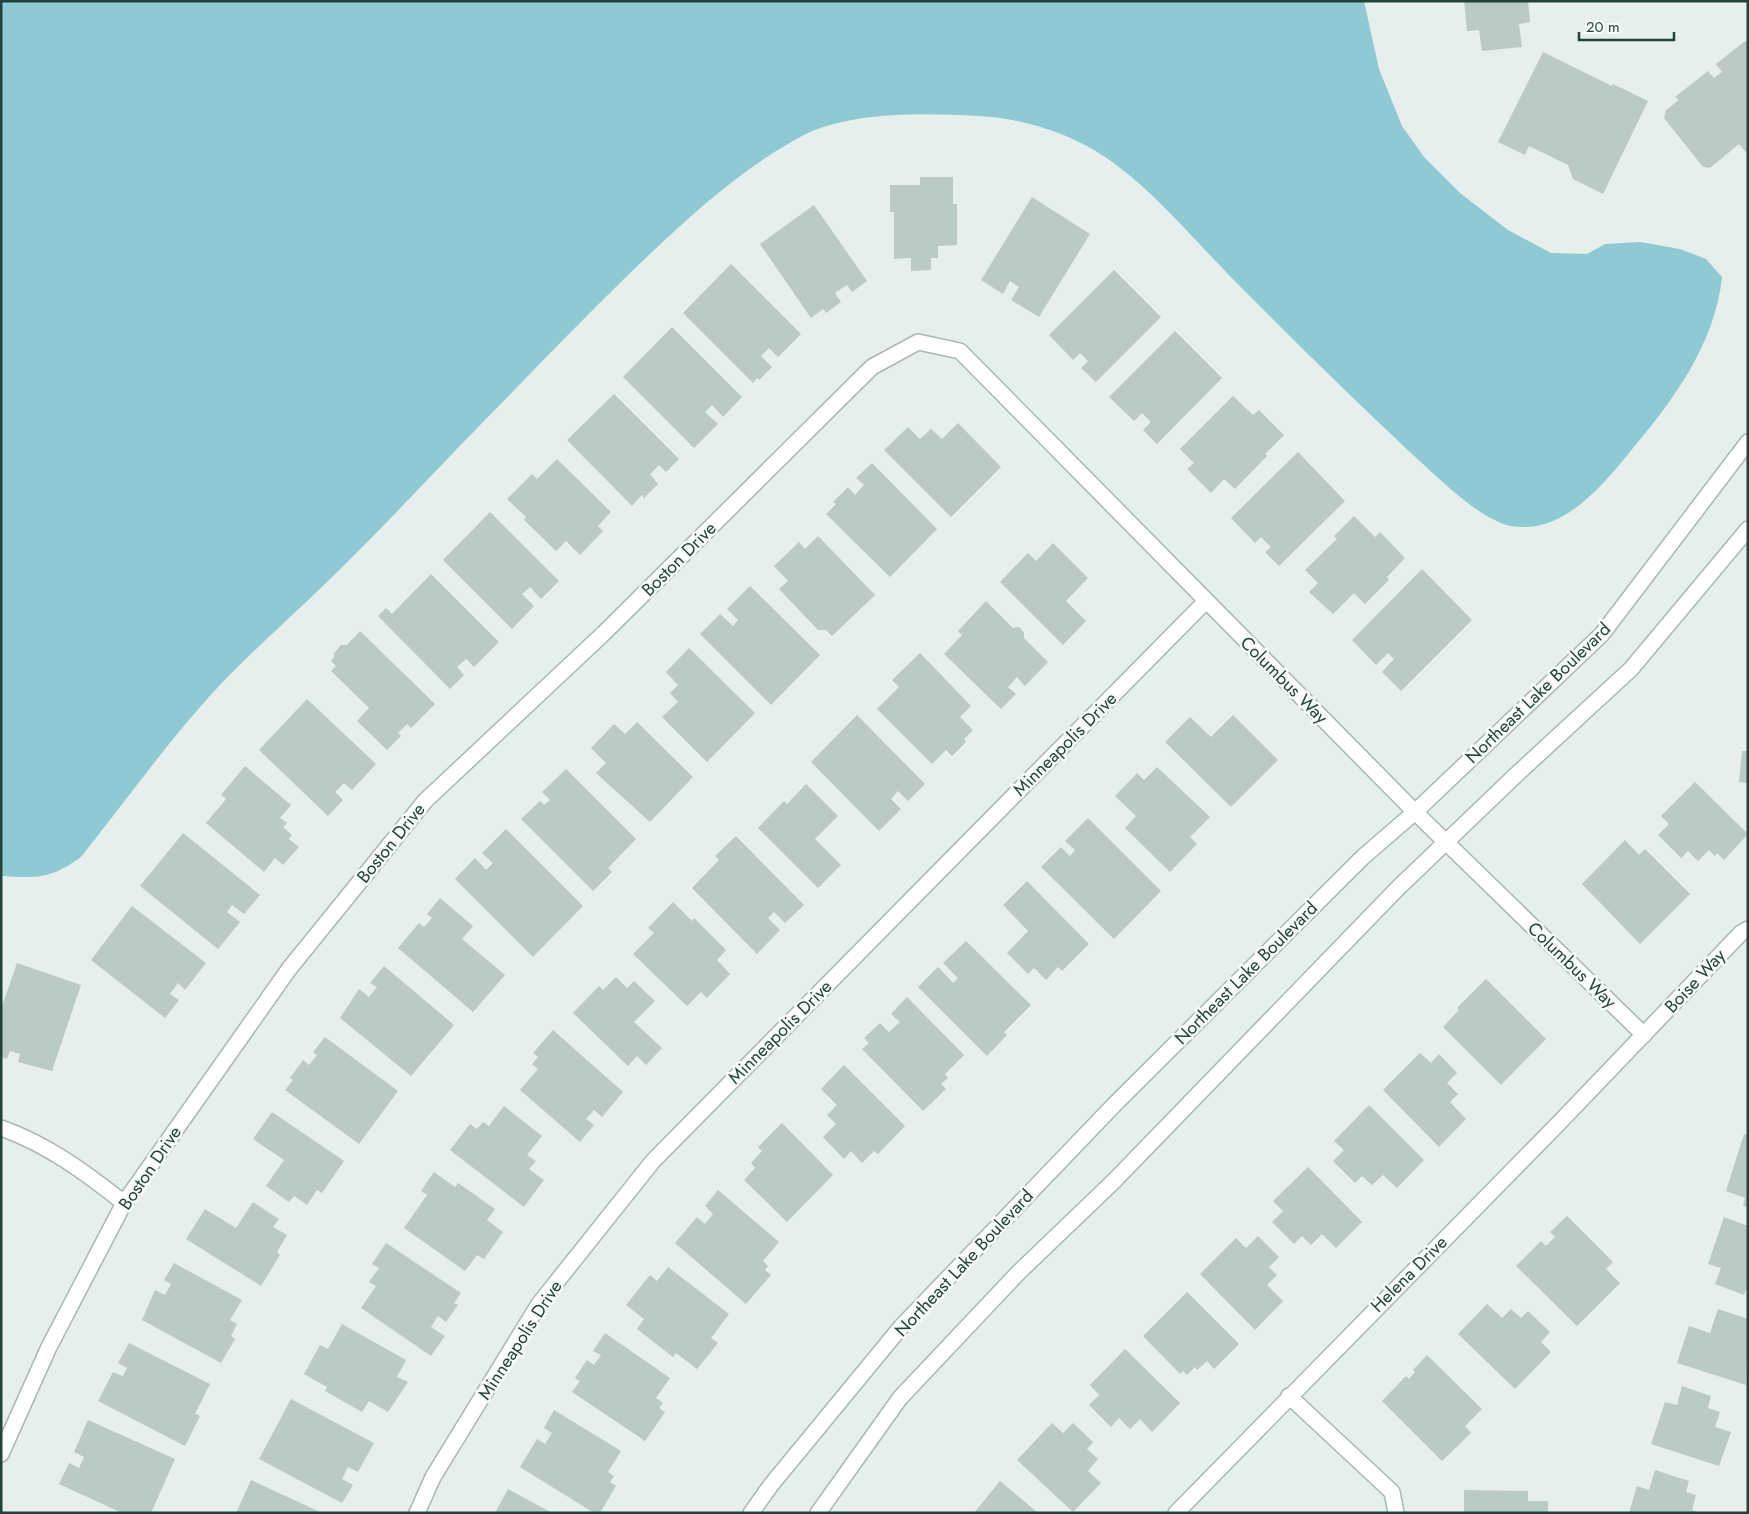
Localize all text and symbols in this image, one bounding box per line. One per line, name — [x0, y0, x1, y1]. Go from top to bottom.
scale bar — [1579, 10, 1674, 42]
text: 20 m — [1586, 16, 1620, 38]
street label: Boston Drive — [636, 516, 722, 602]
street label: Northeast Lake Boulevard — [1459, 617, 1617, 769]
street label: Columbus Way — [1234, 630, 1334, 730]
street label: Minneapolis Drive — [1007, 686, 1123, 802]
street label: Boston Drive — [351, 797, 431, 889]
street label: Northeast Lake Boulevard — [1169, 896, 1323, 1050]
street label: Columbus Way — [1522, 916, 1622, 1014]
street label: Boise Way — [1659, 943, 1731, 1019]
street label: Minneapolis Drive — [722, 974, 838, 1090]
street label: Boston Drive — [112, 1121, 188, 1215]
street label: Northeast Lake Boulevard — [889, 1183, 1039, 1343]
street label: Helena Drive — [1365, 1230, 1453, 1318]
street label: Minneapolis Drive — [472, 1275, 568, 1405]

